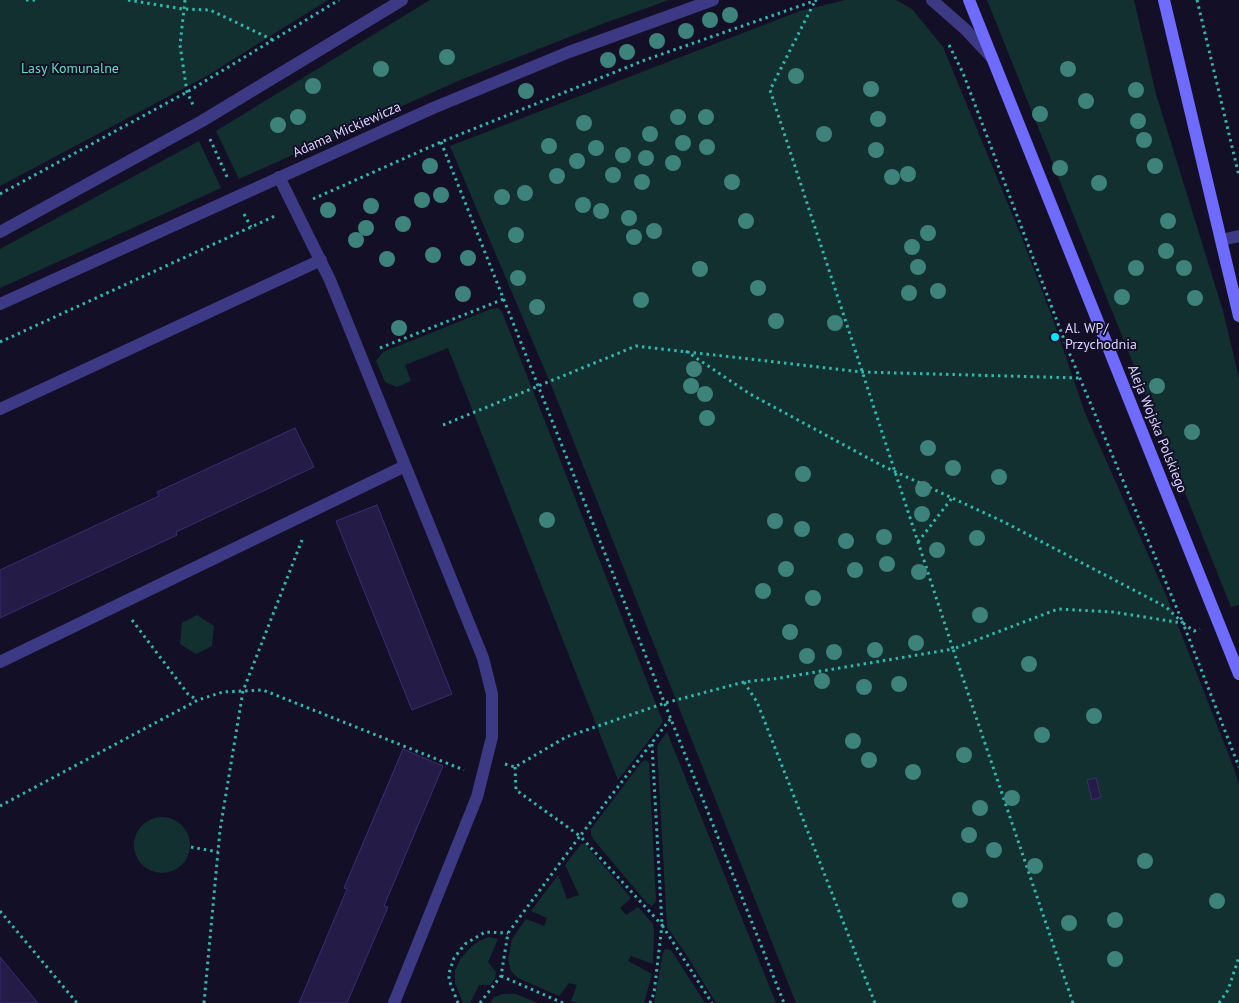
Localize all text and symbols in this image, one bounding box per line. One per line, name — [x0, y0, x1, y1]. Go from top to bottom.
park label: Lasy Komunalne — [21, 61, 119, 77]
street label: Adama Mickiewicza — [290, 99, 404, 161]
place label: Al. WP/ Przychodnia — [1065, 321, 1137, 354]
marker: Al. WP/ Przychodnia — [1049, 331, 1061, 343]
street label: Aleja Wojska Polskiego — [1124, 363, 1190, 495]

